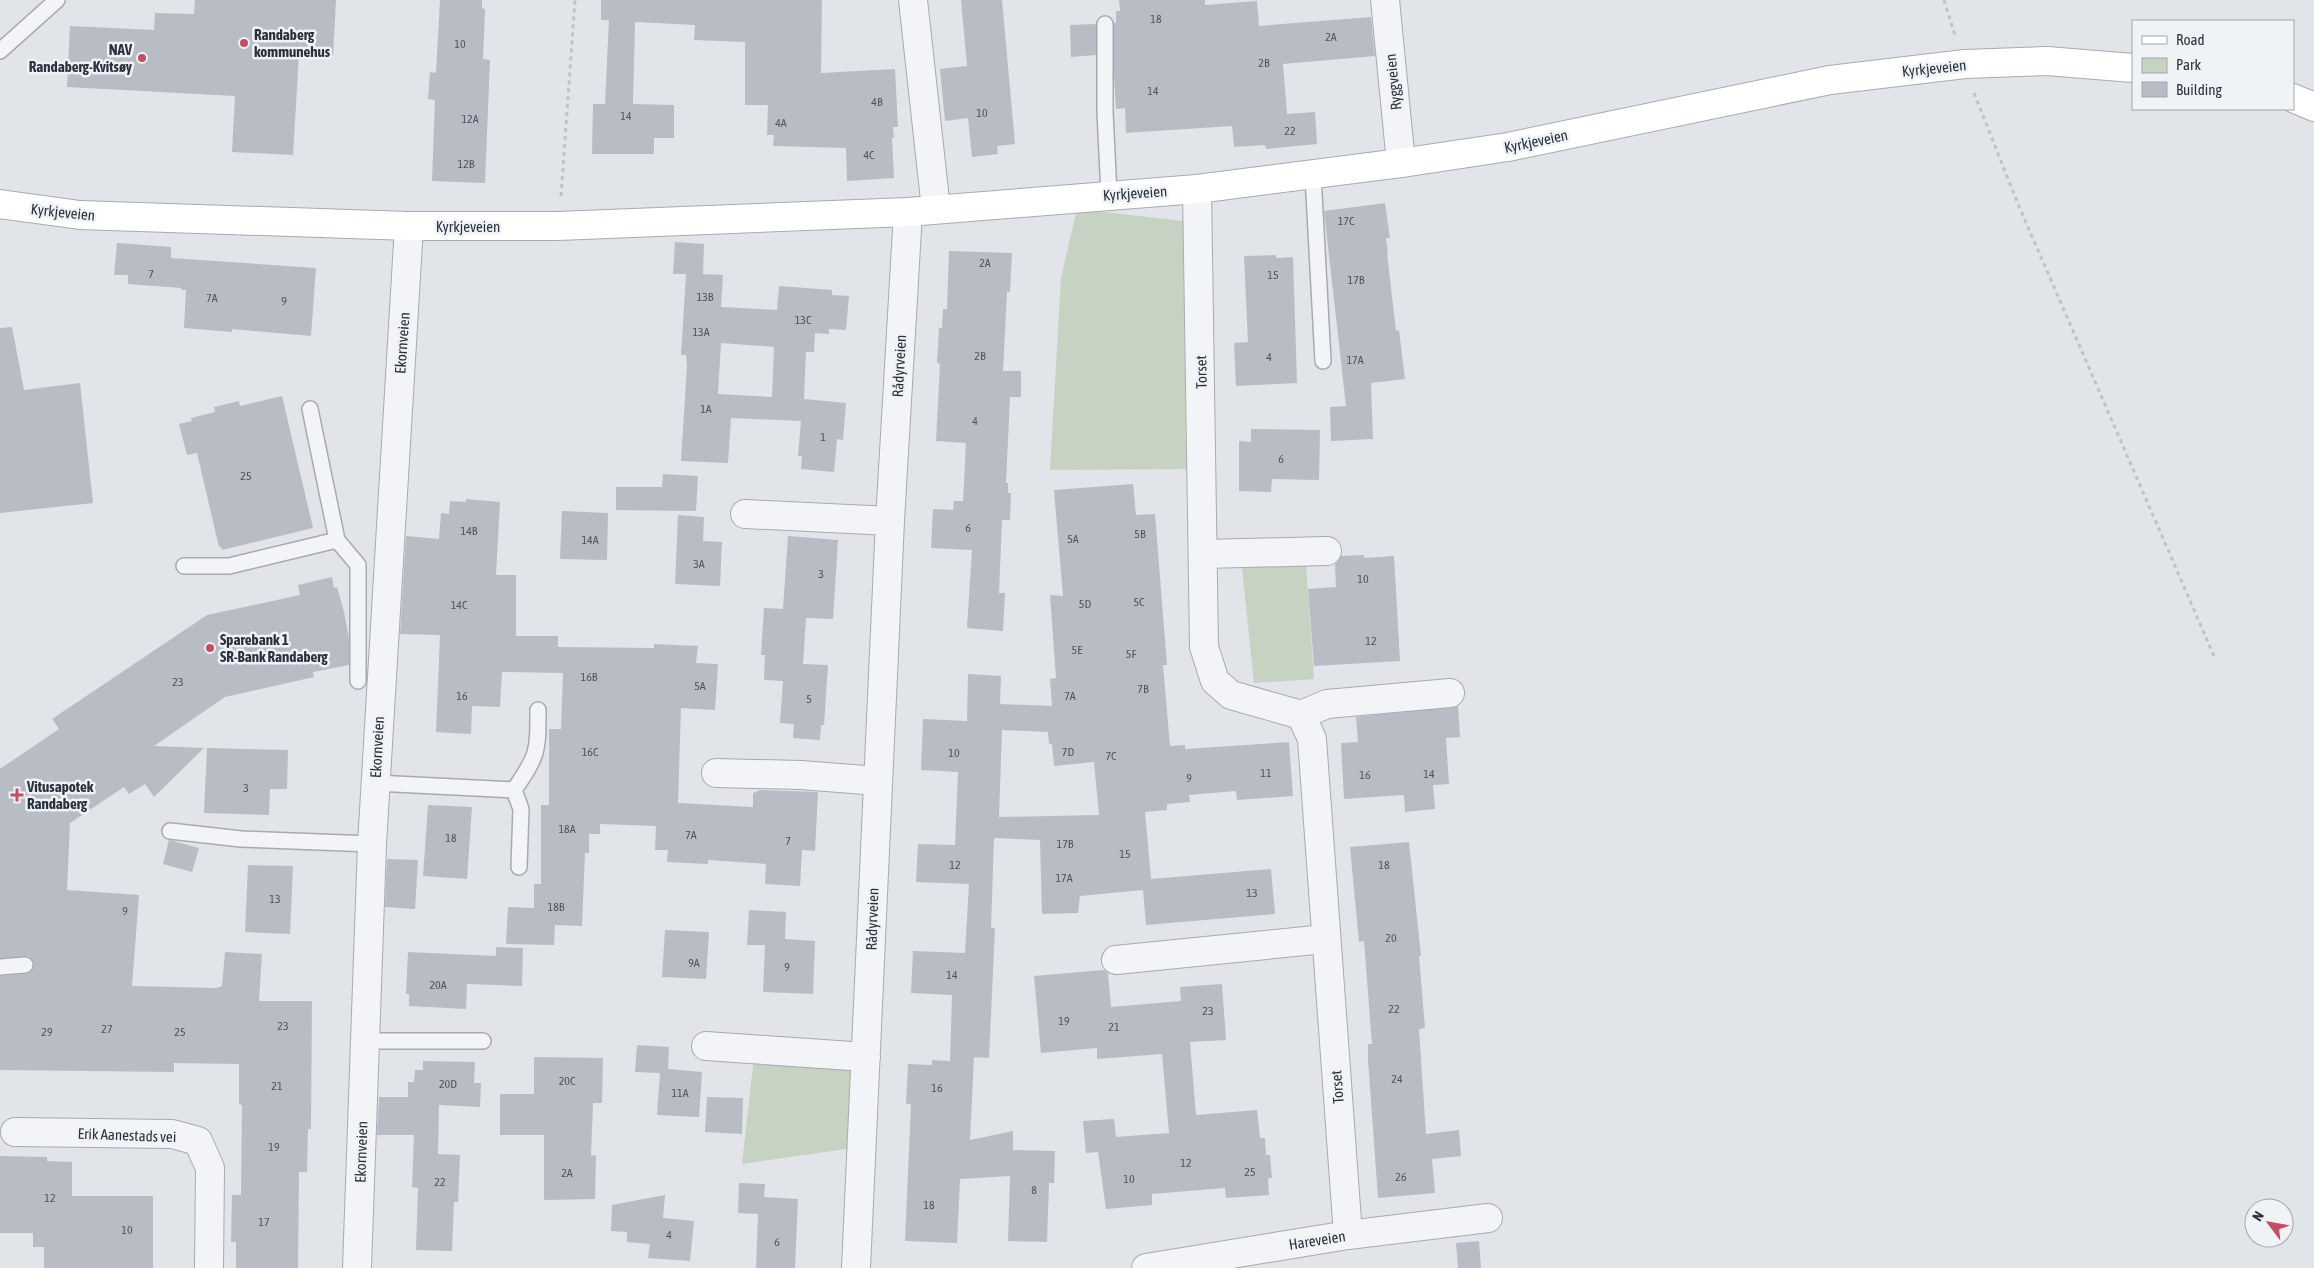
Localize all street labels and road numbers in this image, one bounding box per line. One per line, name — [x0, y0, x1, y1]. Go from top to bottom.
street label: Ryggveien — [1382, 53, 1404, 111]
street label: Kyrkjeveien — [1901, 56, 1967, 80]
street label: Kyrkjeveien — [1503, 126, 1569, 156]
street label: Kyrkjeveien — [1102, 182, 1168, 204]
street label: Kyrkjeveien — [30, 200, 96, 224]
street label: Kyrkjeveien — [436, 218, 500, 235]
street label: Ekornveien — [391, 312, 413, 374]
street label: Rådyrveien — [889, 334, 909, 398]
street label: Torset — [1192, 355, 1210, 389]
street label: Ekornveien — [367, 716, 387, 778]
street label: Rådyrveien — [862, 887, 882, 951]
street label: Torset — [1327, 1070, 1347, 1104]
street label: Ekornveien — [351, 1121, 371, 1183]
street label: Erik Aanestads vei — [77, 1125, 177, 1145]
street label: Hareveien — [1287, 1227, 1347, 1253]

